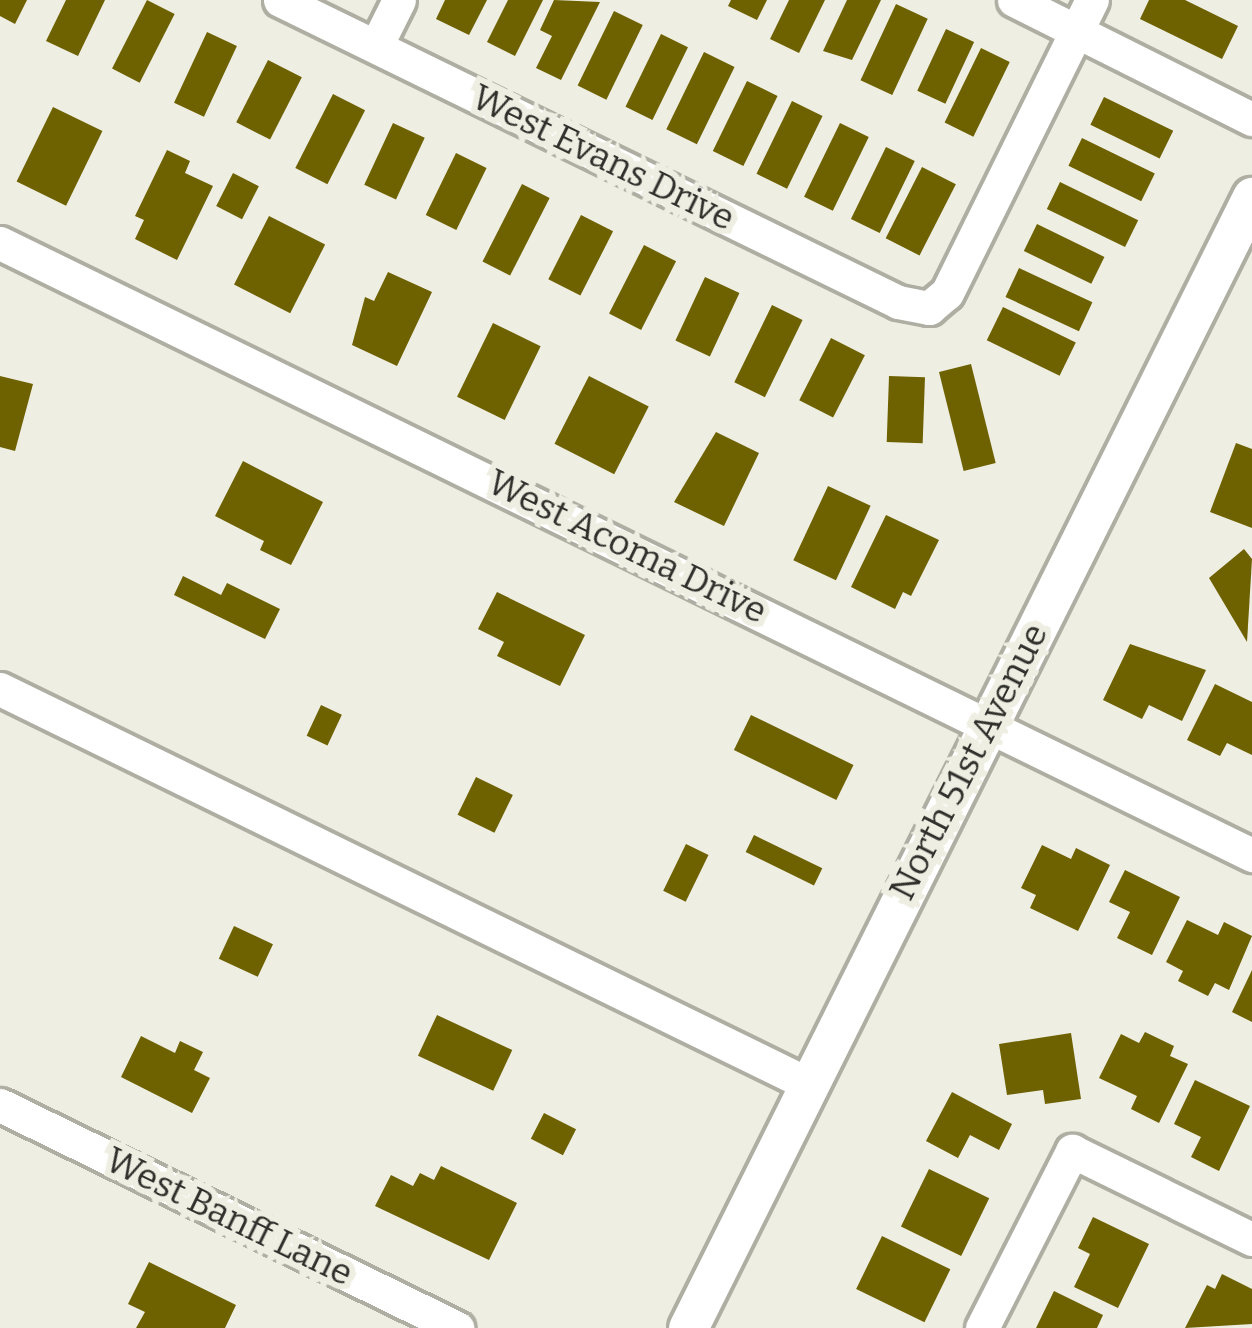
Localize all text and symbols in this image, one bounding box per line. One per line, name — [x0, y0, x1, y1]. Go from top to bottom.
street label: West Evans Drive — [465, 76, 741, 240]
street label: West Acoma Drive — [481, 461, 773, 633]
street label: North 51st Avenue — [881, 617, 1057, 907]
street label: West Banff Lane — [98, 1139, 360, 1295]

